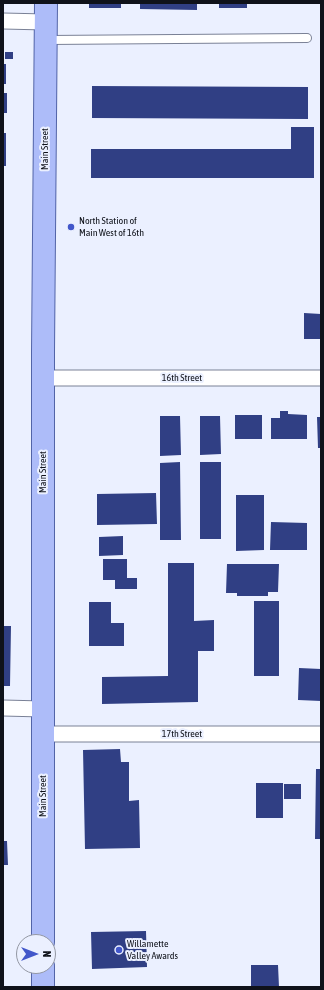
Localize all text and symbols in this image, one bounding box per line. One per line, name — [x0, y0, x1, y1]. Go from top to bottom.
street label: Main Street — [39, 128, 51, 170]
place label: North Station of Main West of 16th — [79, 215, 144, 238]
marker: North Station of Main West of 16th — [66, 222, 76, 232]
street label: 16th Street — [162, 372, 202, 384]
street label: Main Street — [37, 451, 49, 493]
street label: 17th Street — [162, 728, 202, 740]
street label: Main Street — [37, 775, 49, 817]
north arrow — [16, 934, 56, 974]
place label: Willamette Valley Awards — [127, 938, 178, 962]
marker: Willamette Valley Awards — [114, 945, 124, 955]
text: N — [41, 951, 53, 957]

